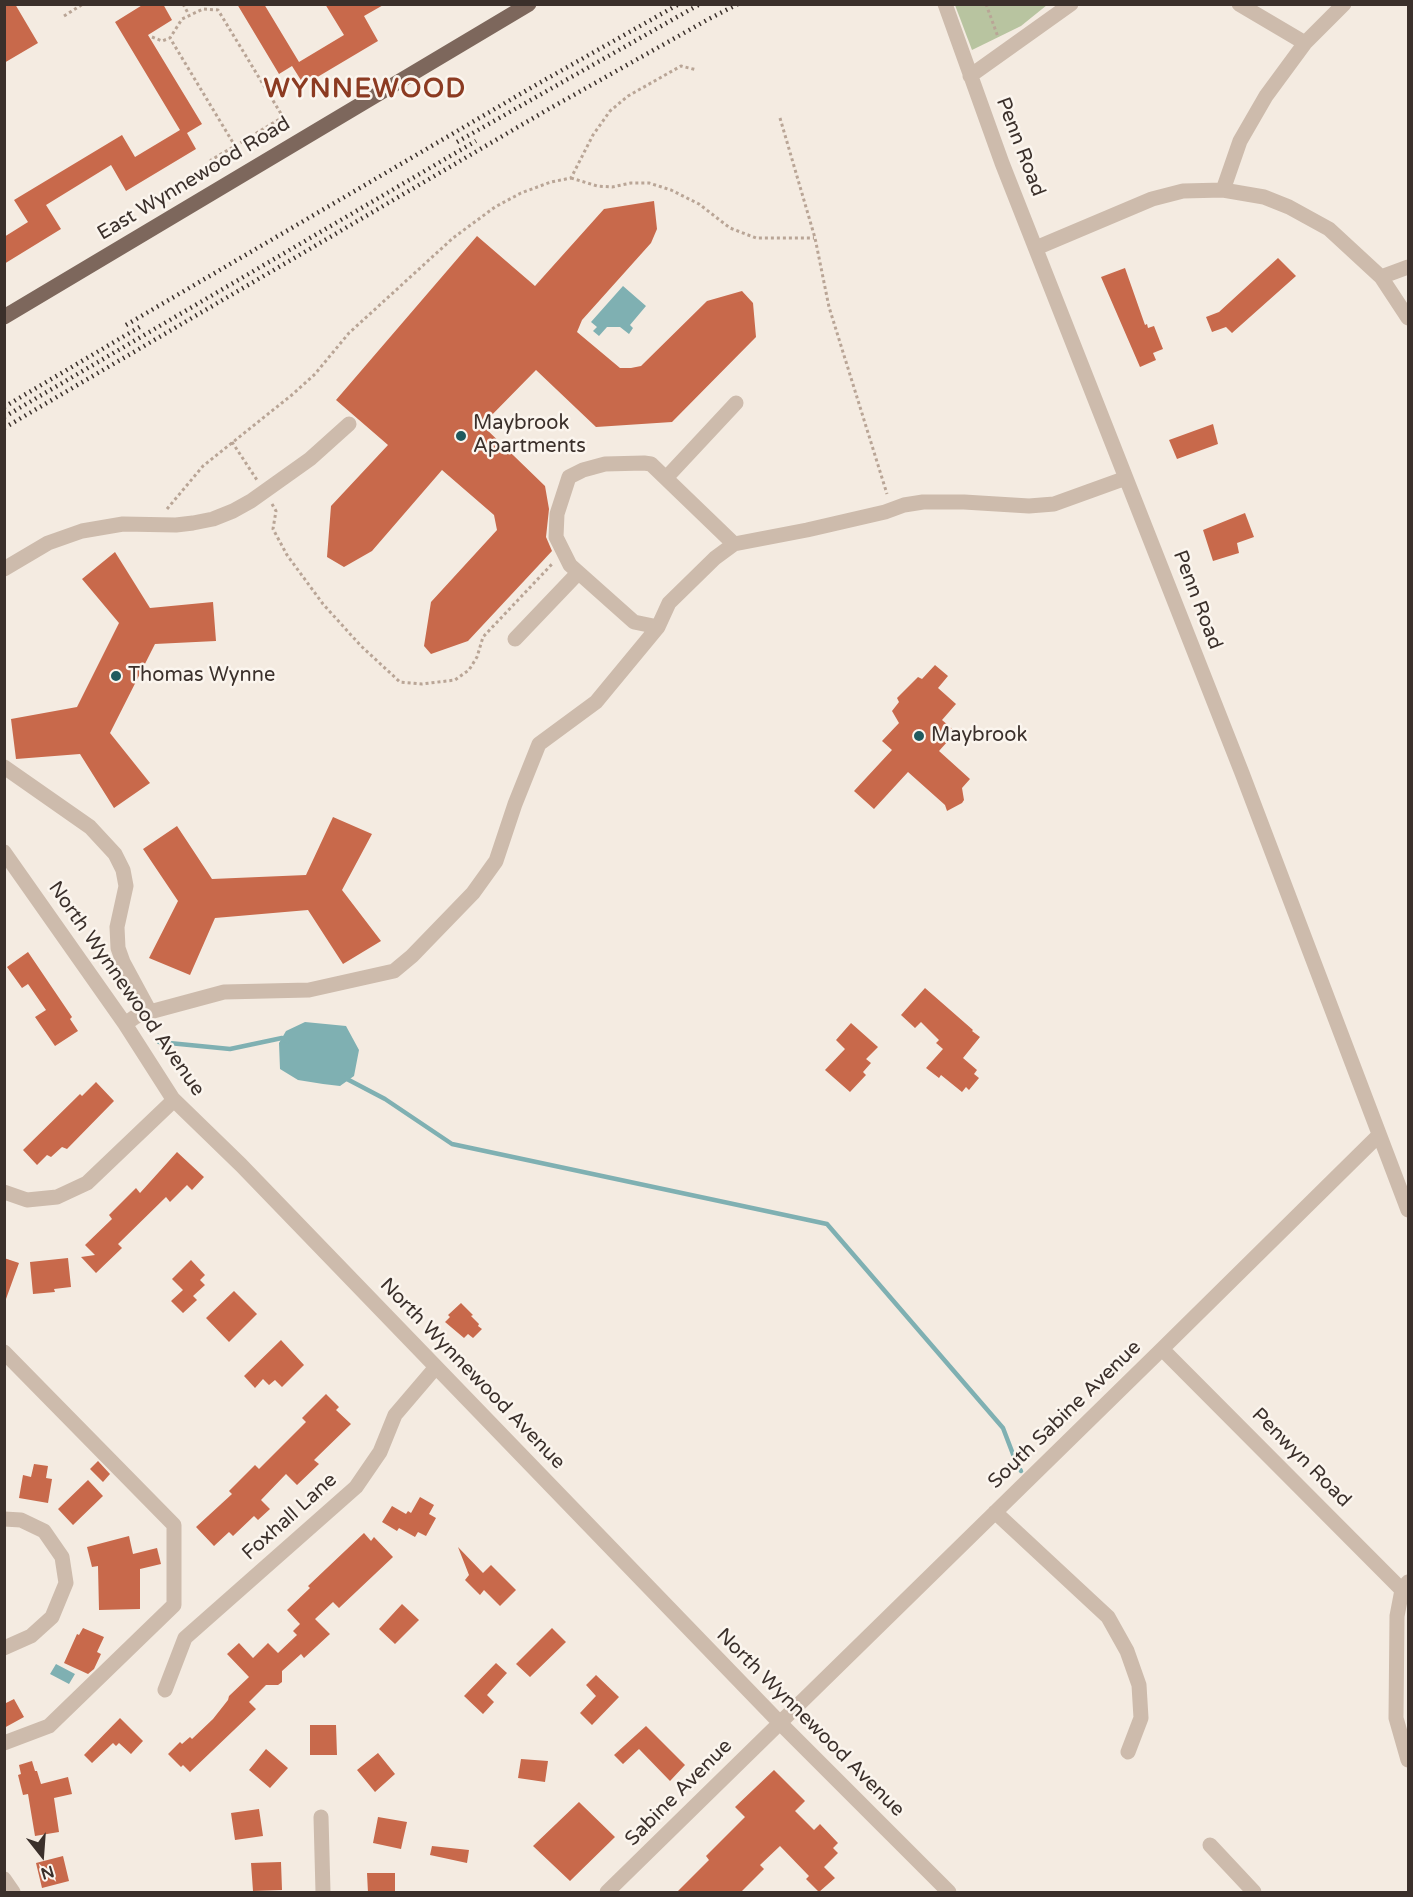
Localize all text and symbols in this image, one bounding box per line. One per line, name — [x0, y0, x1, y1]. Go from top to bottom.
district label: WYNNEWOOD — [263, 74, 467, 106]
street label: Penn Road — [990, 94, 1050, 200]
street label: East Wynnewood Road — [93, 112, 295, 246]
place label: Maybrook Apartments — [473, 412, 586, 459]
marker: Maybrook Apartments — [454, 429, 468, 443]
street label: Penn Road — [1167, 547, 1227, 653]
place label: Thomas Wynne — [128, 664, 275, 688]
marker: Thomas Wynne — [109, 669, 123, 683]
place label: Maybrook — [931, 724, 1027, 748]
marker: Maybrook — [912, 729, 926, 743]
street label: North Wynnewood Avenue — [43, 877, 209, 1101]
street label: North Wynnewood Avenue — [374, 1273, 570, 1475]
street label: South Sabine Avenue — [984, 1336, 1146, 1494]
street label: Penwyn Road — [1246, 1403, 1356, 1513]
street label: Foxhall Lane — [238, 1468, 342, 1566]
street label: North Wynnewood Avenue — [711, 1624, 909, 1822]
street label: Sabine Avenue — [621, 1735, 737, 1851]
north arrow — [12, 1825, 72, 1885]
text: N — [38, 1861, 56, 1884]

